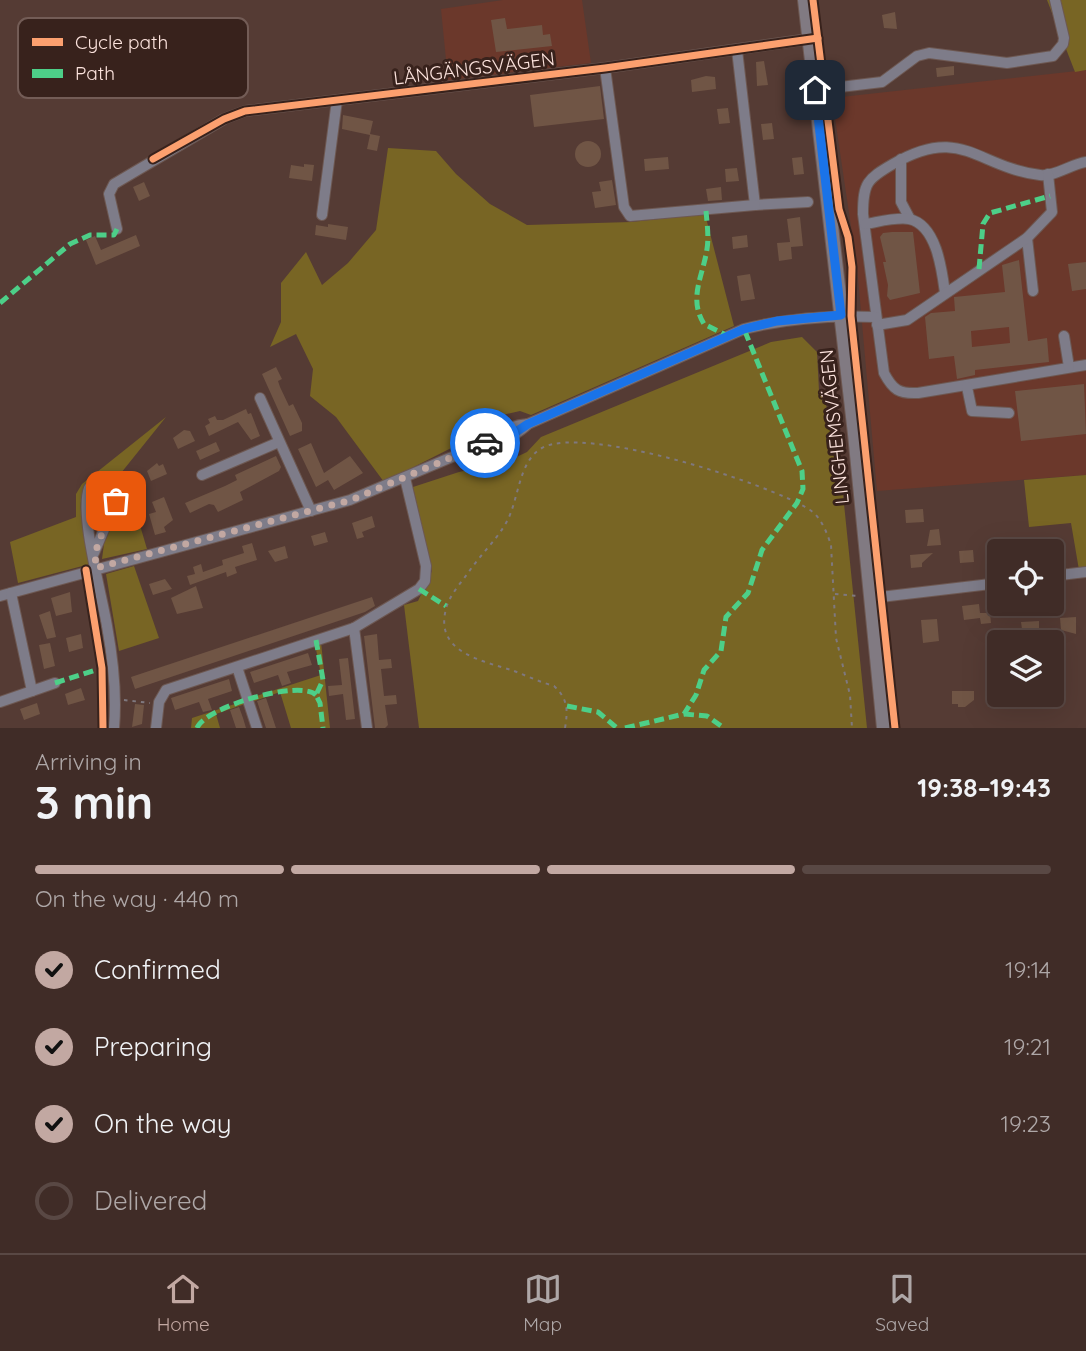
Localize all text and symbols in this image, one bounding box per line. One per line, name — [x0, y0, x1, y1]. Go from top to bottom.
legend — [18, 18, 248, 98]
text: Cycle path — [75, 30, 168, 54]
street label: LÅNGÄNGSVÄGEN — [392, 46, 556, 90]
pin — [785, 60, 845, 120]
text: Path — [75, 61, 115, 85]
icon: home — [796, 71, 834, 109]
street label: LINGHEMSVÄGEN — [814, 348, 854, 506]
courier — [450, 408, 520, 478]
icon: car — [466, 424, 504, 462]
pin — [86, 471, 146, 531]
icon: bag — [97, 482, 135, 520]
map controls — [987, 539, 1064, 707]
button: locate — [987, 539, 1064, 616]
button: layers — [987, 630, 1064, 707]
text: Arriving in — [35, 747, 142, 776]
text: 19:38–19:43 — [917, 771, 1051, 804]
text: 3 min — [35, 773, 153, 831]
text: On the way · 440 m — [35, 884, 239, 913]
icon: check — [35, 951, 73, 989]
text: Confirmed — [94, 953, 221, 986]
text: 19:14 — [1005, 955, 1051, 984]
icon: check — [35, 1028, 73, 1066]
text: Preparing — [94, 1030, 212, 1063]
text: 19:21 — [1004, 1032, 1051, 1061]
icon: check — [35, 1105, 73, 1143]
text: On the way — [94, 1107, 232, 1140]
text: 19:23 — [1001, 1109, 1051, 1138]
text: Delivered — [94, 1184, 207, 1217]
tab: Home — [157, 1270, 210, 1336]
tab: Map — [523, 1270, 562, 1336]
tab: Saved — [875, 1270, 929, 1336]

